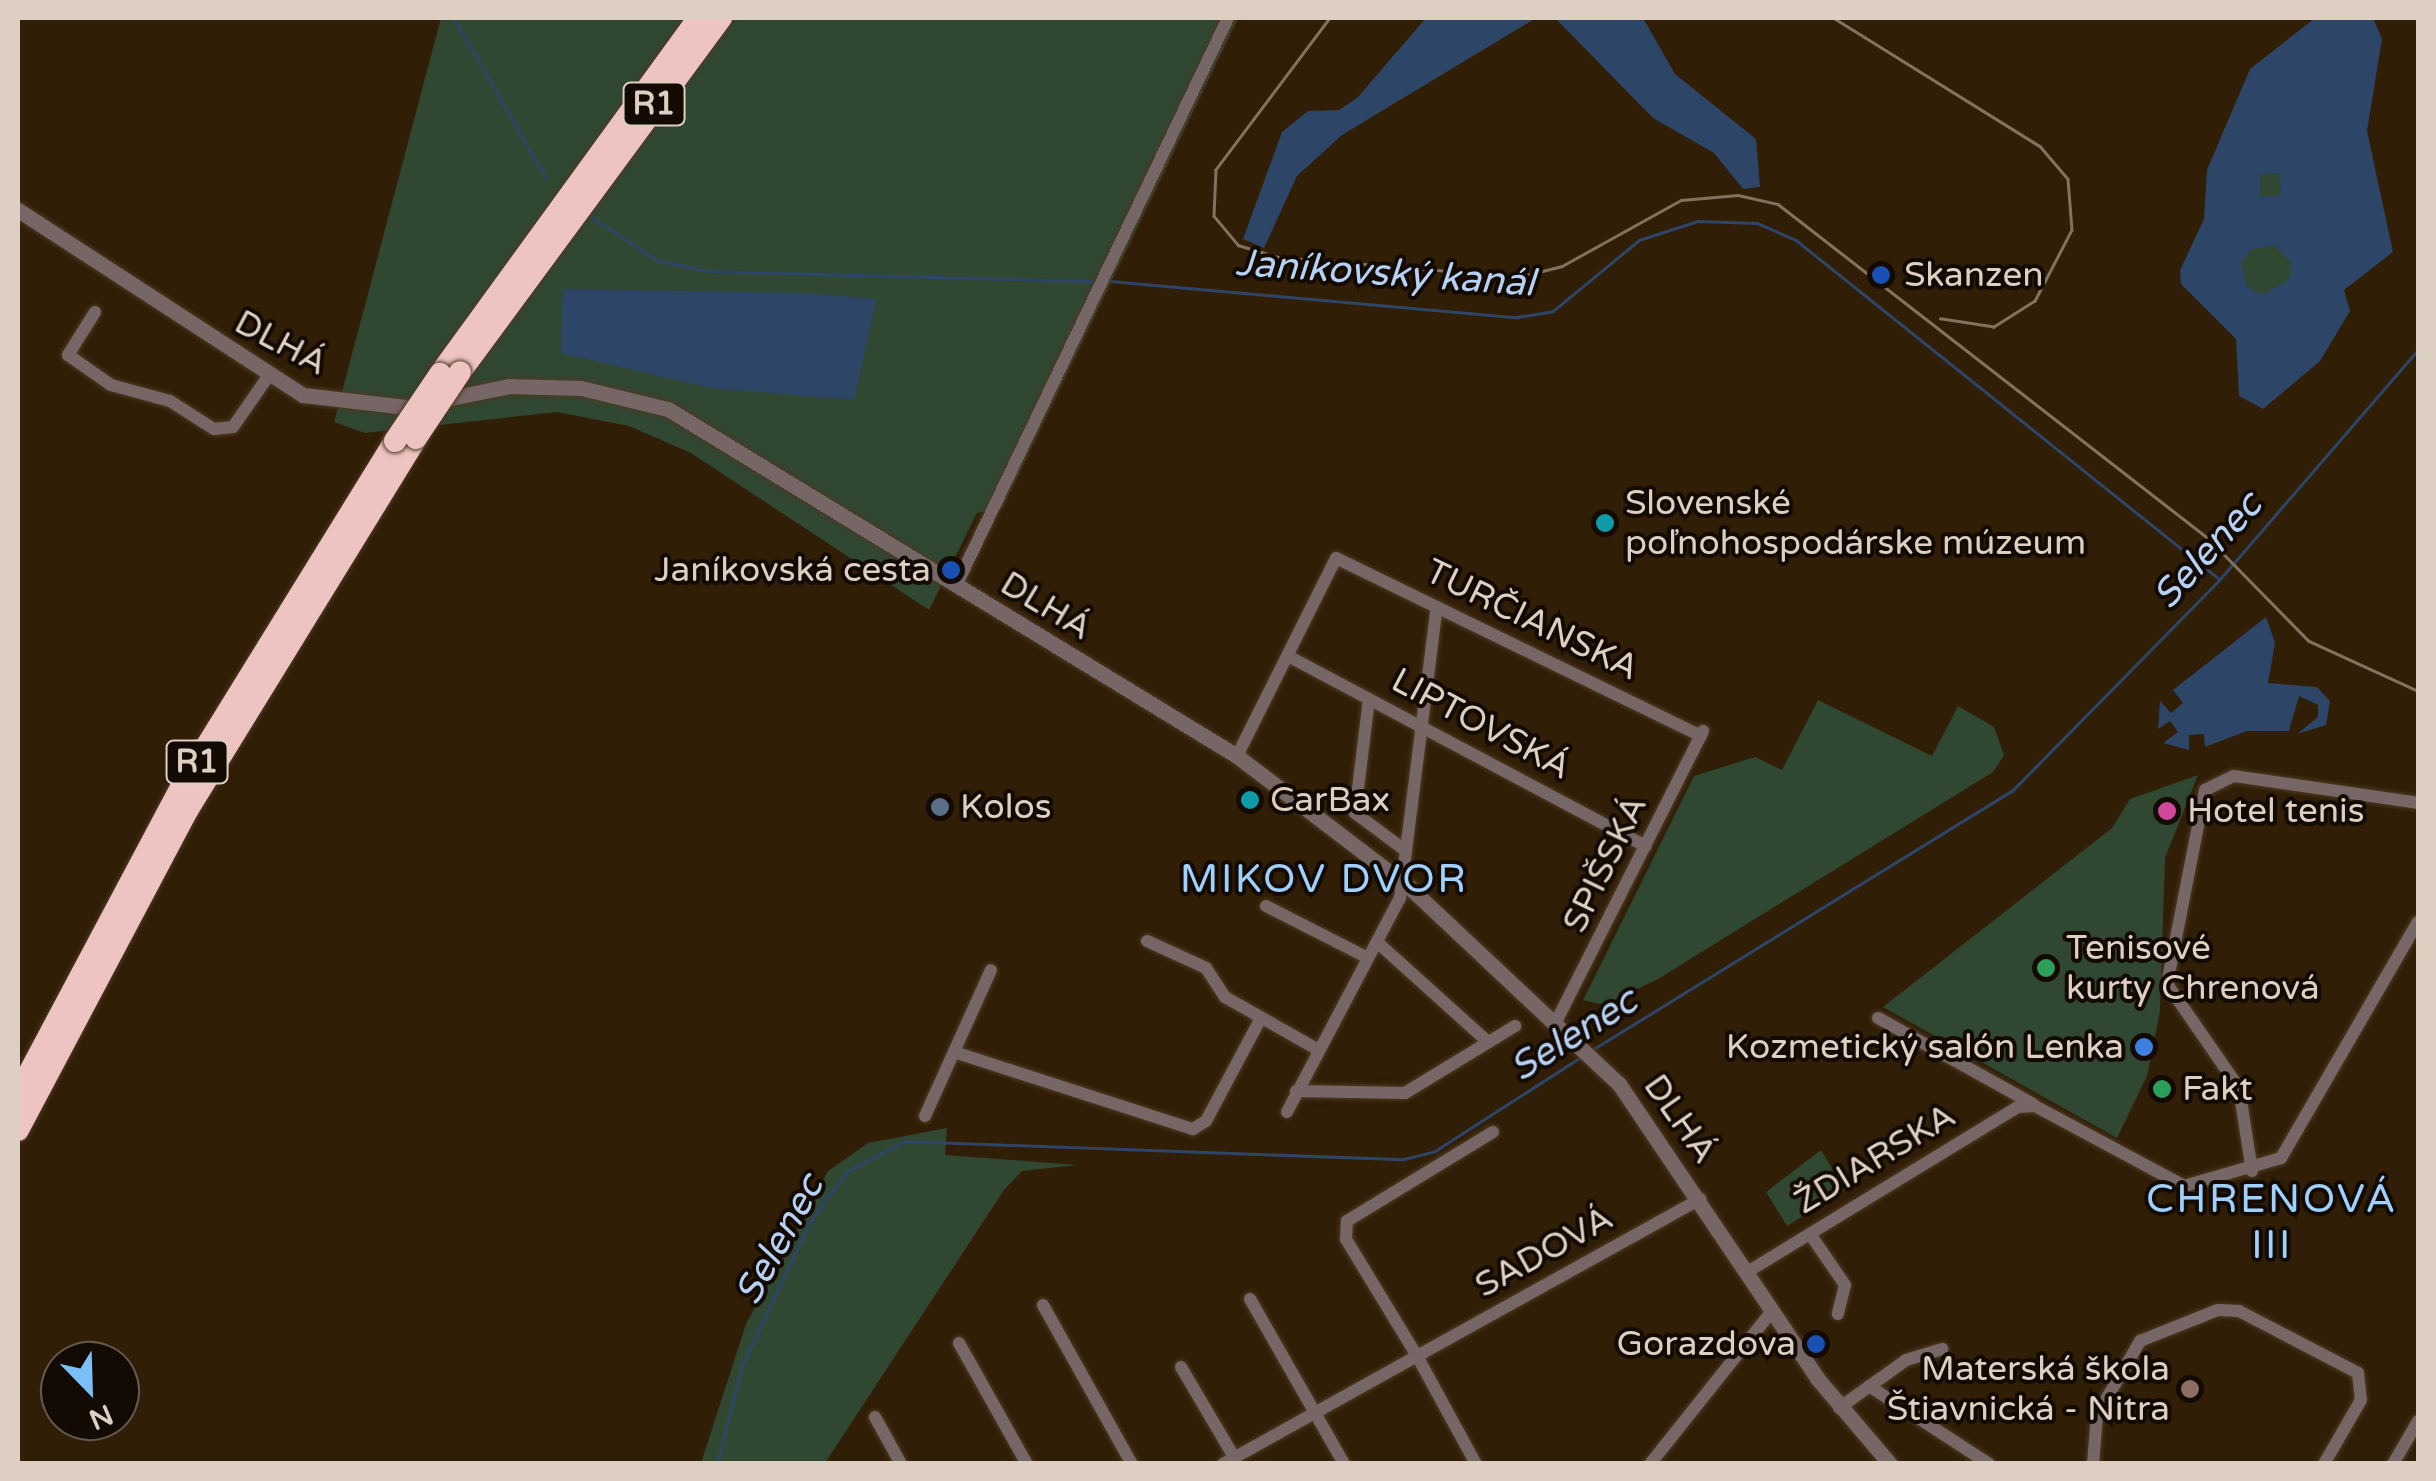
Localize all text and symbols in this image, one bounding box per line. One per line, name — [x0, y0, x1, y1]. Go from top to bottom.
road number: R1 — [622, 77, 686, 131]
water label: Janíkovský kanál — [1234, 241, 1536, 307]
place label: Skanzen — [1904, 254, 2044, 296]
marker: Skanzen — [1868, 262, 1894, 288]
street label: DLHÁ — [227, 301, 335, 385]
place label: Slovenské poľnohospodárske múzeum — [1625, 482, 2086, 564]
water label: Selenec — [2144, 483, 2272, 619]
marker: Slovenské poľnohospodárske múzeum — [1594, 512, 1616, 534]
place label: Janíkovská cesta — [654, 549, 931, 591]
street label: TURČIANSKA — [1419, 550, 1645, 690]
marker: Janíkovská cesta — [940, 559, 962, 581]
street label: DLHÁ — [993, 563, 1099, 649]
street label: LIPTOVSKÁ — [1384, 659, 1578, 789]
road number: R1 — [164, 735, 230, 789]
place label: CarBax — [1270, 779, 1390, 821]
place label: Kolos — [960, 786, 1052, 828]
marker: CarBax — [1239, 789, 1261, 811]
street label: SPIŠSKÁ — [1554, 789, 1656, 939]
place label: Hotel tenis — [2187, 790, 2365, 832]
marker: Kolos — [929, 796, 951, 818]
marker: Hotel tenis — [2156, 800, 2178, 822]
district label: MIKOV DVOR — [1180, 855, 1468, 903]
place label: Tenisové kurty Chrenová — [2066, 927, 2320, 1009]
marker: Tenisové kurty Chrenová — [2035, 957, 2057, 979]
water label: Selenec — [1502, 978, 1646, 1092]
place label: Kozmetický salón Lenka — [1726, 1026, 2124, 1068]
marker: Kozmetický salón Lenka — [2133, 1036, 2155, 1058]
street label: DLHÁ — [1634, 1066, 1726, 1172]
place label: Fakt — [2182, 1068, 2253, 1110]
marker: Fakt — [2151, 1078, 2173, 1100]
street label: ŽDIARSKA — [1787, 1095, 1963, 1223]
water label: Selenec — [726, 1167, 834, 1313]
district label: CHRENOVÁ III — [2146, 1175, 2398, 1269]
street label: SADOVÁ — [1468, 1197, 1620, 1307]
place label: Gorazdova — [1617, 1323, 1796, 1365]
marker: Gorazdova — [1805, 1333, 1827, 1355]
north arrow — [40, 1341, 140, 1441]
place label: Materská škola Štiavnická - Nitra — [1887, 1348, 2170, 1430]
marker: Materská škola Štiavnická - Nitra — [2179, 1378, 2201, 1400]
text: N — [84, 1397, 118, 1437]

